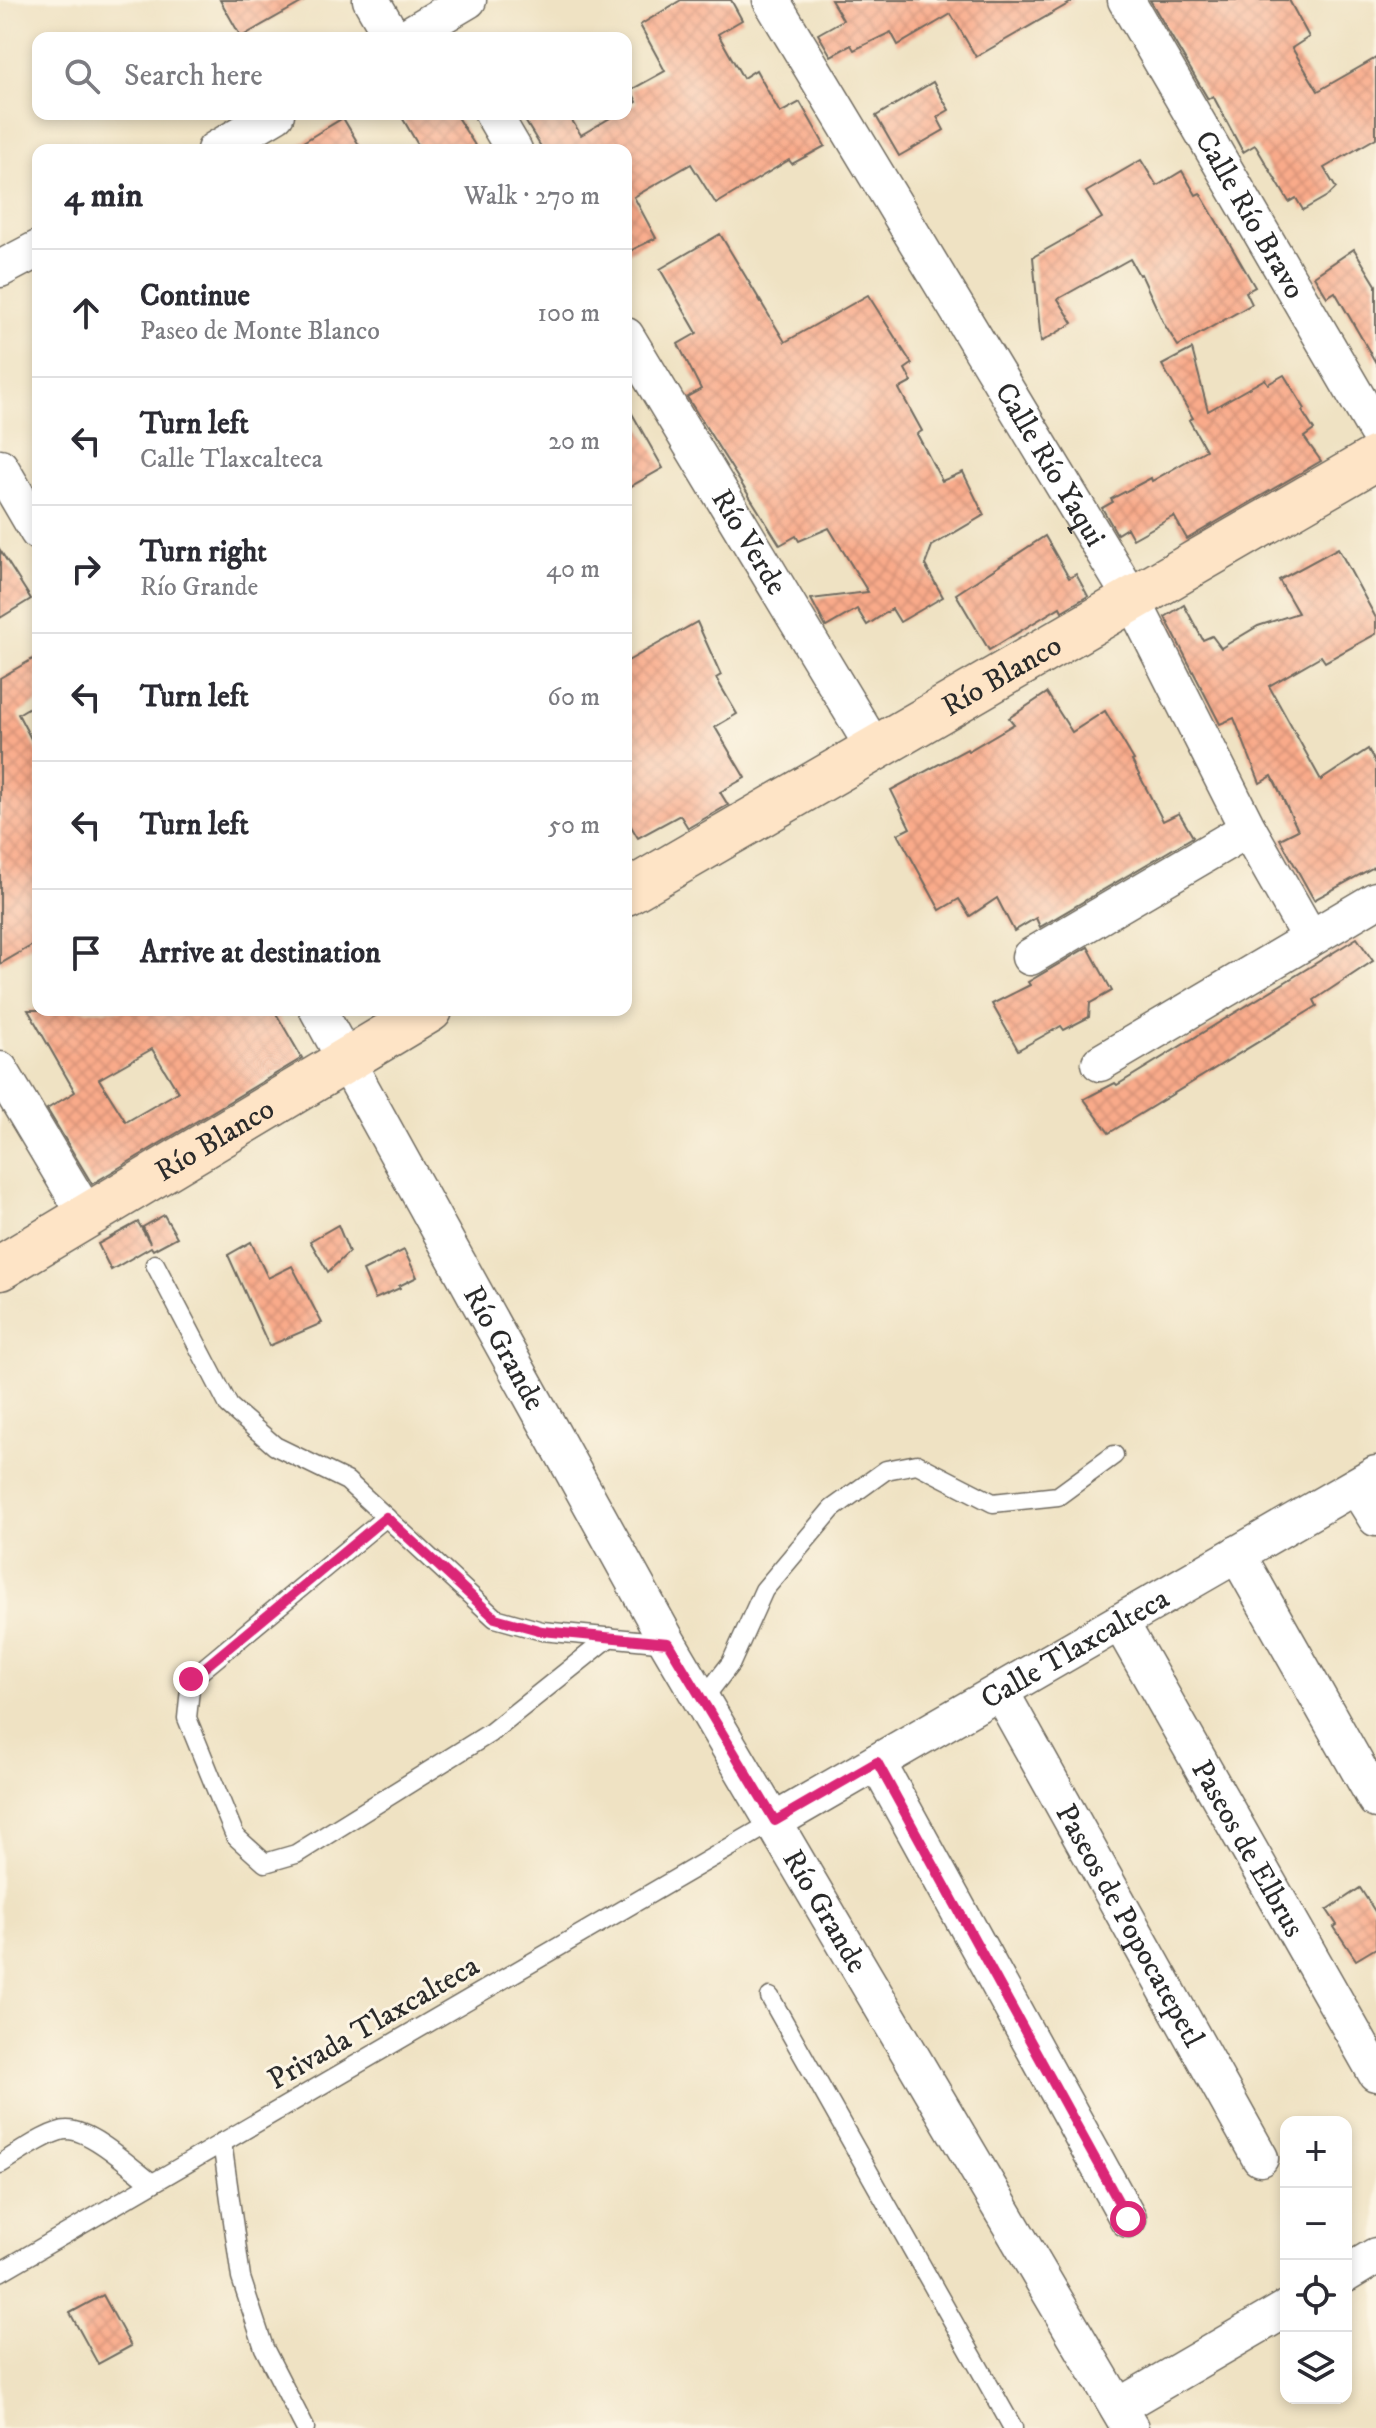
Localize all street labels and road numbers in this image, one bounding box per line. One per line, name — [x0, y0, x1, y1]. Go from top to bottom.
street label: Calle Río Bravo — [1186, 124, 1313, 306]
street label: Calle Río Yaqui — [986, 376, 1113, 554]
street label: Río Verde — [702, 483, 795, 602]
street label: Río Blanco — [936, 627, 1069, 726]
street label: Río Blanco — [149, 1091, 281, 1191]
street label: Río Grande — [454, 1280, 553, 1417]
street label: Calle Tlaxcalteca — [975, 1580, 1176, 1718]
street label: Paseos de Elbrus — [1182, 1754, 1312, 1944]
street label: Paseos de Popocatepetl — [1047, 1798, 1211, 2054]
street label: Río Grande — [774, 1843, 875, 1980]
street label: Privada Tlaxcalteca — [262, 1948, 486, 2099]

